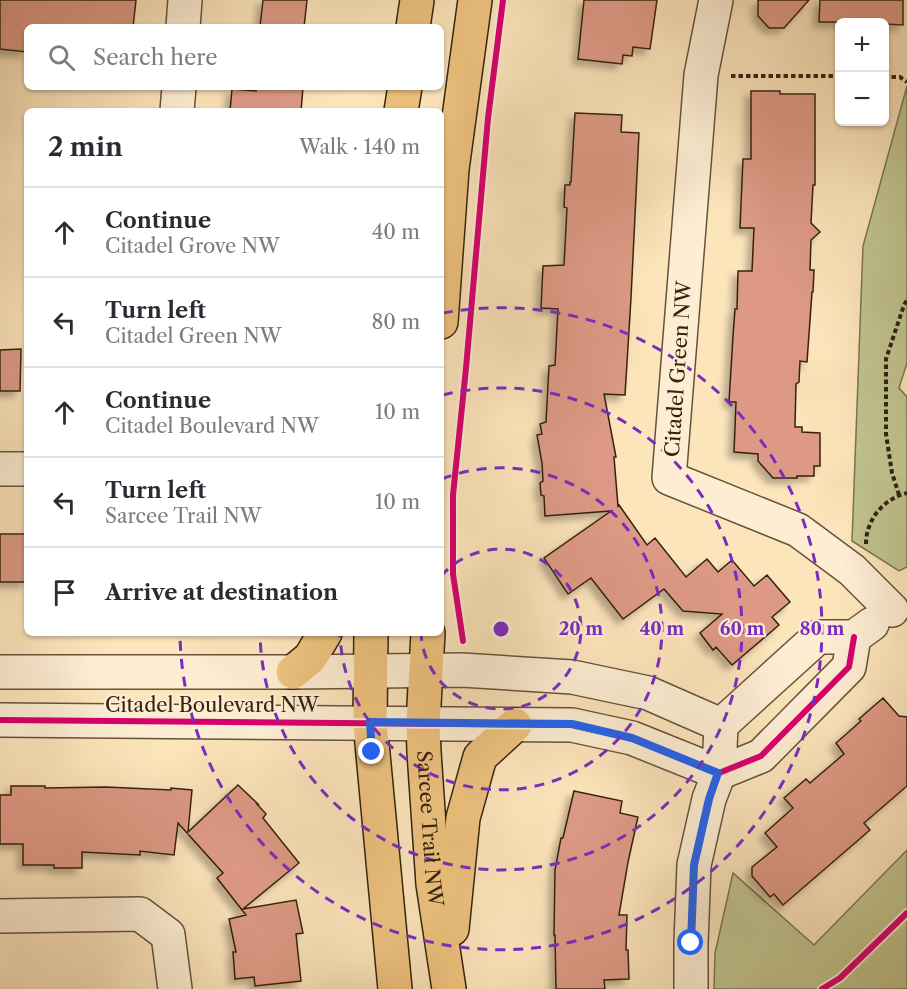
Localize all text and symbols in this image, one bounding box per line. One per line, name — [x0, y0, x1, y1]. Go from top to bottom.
map controls — [835, 18, 889, 126]
button: + — [835, 18, 889, 72]
search box — [24, 24, 444, 90]
icon: search — [45, 41, 78, 74]
text: Search here — [93, 44, 218, 71]
button: − — [835, 72, 889, 126]
text: 2 min — [48, 131, 123, 163]
text: Walk · 140 m — [299, 135, 420, 159]
text: Continue — [105, 207, 211, 234]
icon: ahead — [48, 216, 81, 249]
text: 40 m — [372, 220, 420, 244]
text: Citadel Grove NW — [105, 234, 280, 258]
street label: Citadel Green NW — [660, 279, 696, 458]
text: Turn left — [105, 297, 206, 324]
icon: left — [48, 306, 81, 339]
text: 80 m — [372, 310, 420, 334]
text: Citadel Green NW — [105, 324, 282, 348]
text: Continue — [105, 387, 211, 414]
icon: ahead — [48, 396, 81, 429]
text: 10 m — [375, 400, 420, 424]
text: Citadel Boulevard NW — [105, 414, 319, 438]
text: Turn left — [105, 477, 206, 504]
icon: left — [48, 486, 81, 519]
text: 10 m — [375, 490, 420, 514]
text: Sarcee Trail NW — [105, 504, 262, 528]
icon: arrive — [48, 576, 81, 609]
text: Arrive at destination — [105, 579, 338, 606]
text: 20 m — [559, 618, 603, 640]
text: 40 m — [640, 618, 684, 640]
text: 60 m — [720, 618, 764, 640]
text: 80 m — [799, 618, 845, 640]
centre of rings — [491, 619, 511, 639]
street label: Citadel Boulevard NW — [105, 693, 320, 717]
route end — [358, 738, 384, 764]
street label: Sarcee Trail NW — [412, 750, 448, 910]
route start — [677, 929, 703, 955]

